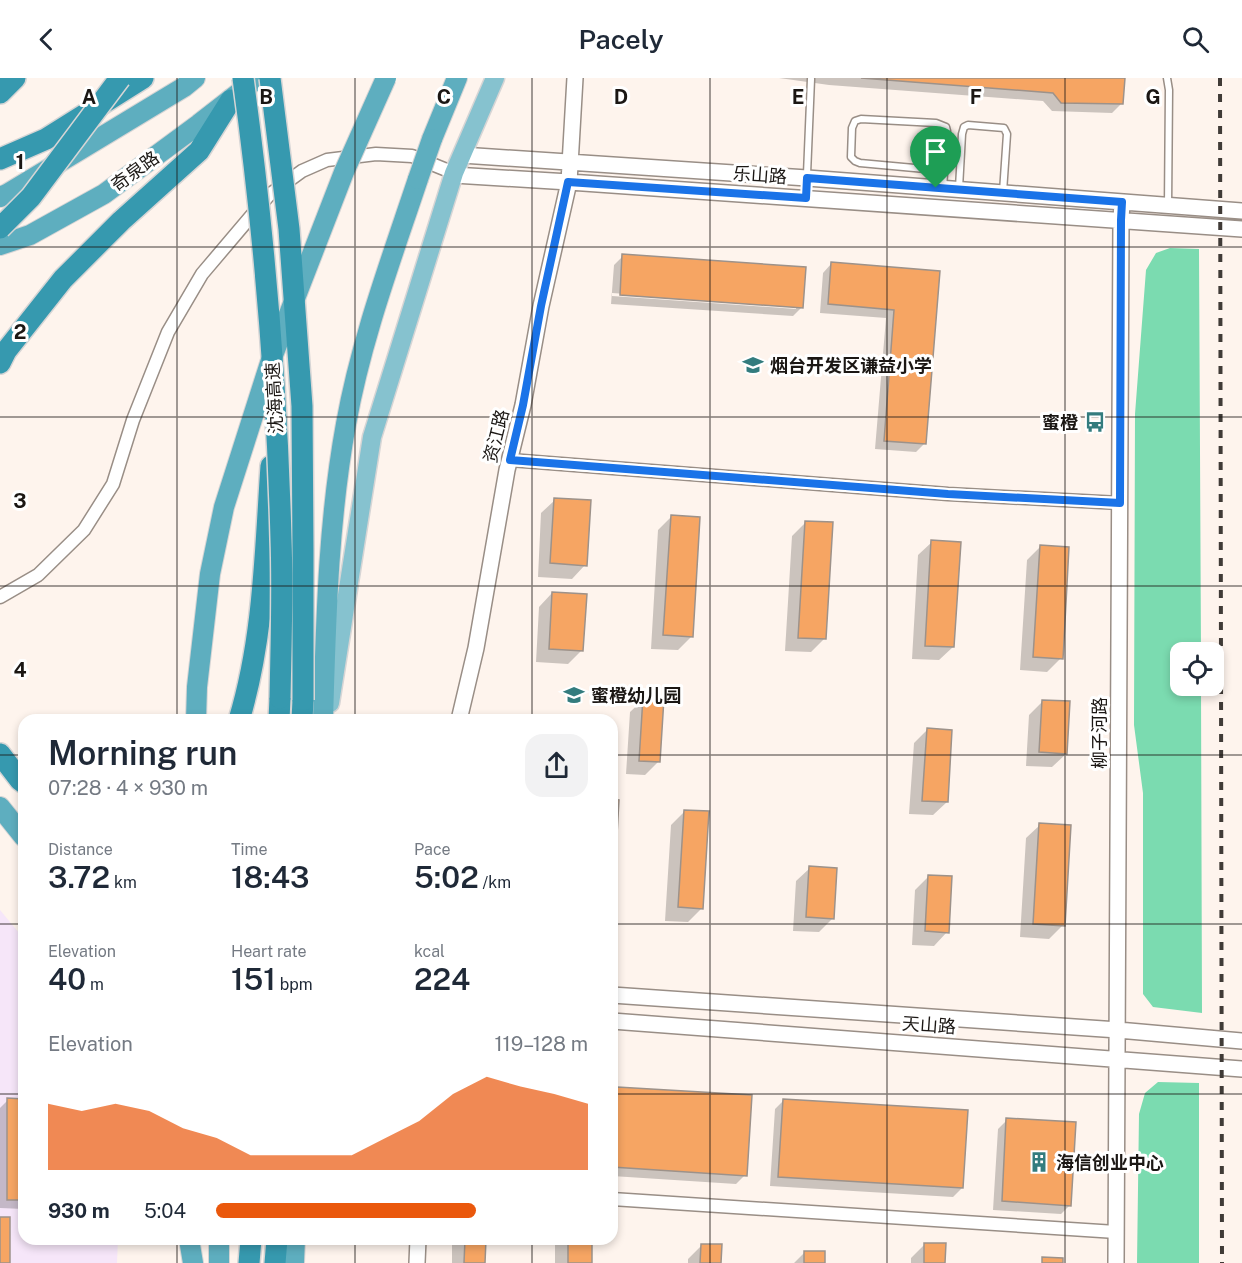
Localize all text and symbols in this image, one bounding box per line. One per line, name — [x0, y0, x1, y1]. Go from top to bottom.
icon: back — [30, 23, 63, 56]
text: Pacely — [578, 23, 664, 55]
icon: search — [1179, 23, 1212, 56]
text: A — [82, 85, 96, 109]
text: B — [259, 85, 273, 109]
text: C — [437, 85, 451, 109]
text: D — [614, 85, 628, 109]
text: E — [792, 85, 804, 109]
text: F — [970, 85, 982, 109]
text: G — [1145, 85, 1161, 109]
pin — [910, 126, 961, 188]
icon: arrive — [919, 135, 952, 168]
street label: 奇泉路 — [107, 147, 163, 195]
text: 1 — [16, 150, 24, 174]
street label: 乐山路 — [732, 163, 788, 187]
text: 2 — [14, 320, 26, 344]
school or university icon: 烟台开发区谦益小学 — [741, 353, 765, 377]
place label: 烟台开发区谦益小学 — [770, 355, 932, 376]
street label: 沈海高速 — [262, 361, 286, 435]
street label: 资江路 — [479, 407, 513, 465]
bus stop icon: 蜜橙 — [1083, 410, 1107, 434]
place label: 蜜橙 — [1042, 412, 1078, 433]
text: 3 — [13, 489, 27, 513]
map controls — [1170, 642, 1224, 696]
button: locate — [1170, 642, 1224, 696]
text: 4 — [13, 658, 27, 682]
school or university icon: 蜜橙幼儿园 — [562, 683, 586, 707]
place label: 蜜橙幼儿园 — [591, 685, 681, 706]
street label: 柳子河路 — [1089, 697, 1110, 769]
text: Morning run — [48, 734, 237, 772]
button: share — [525, 734, 588, 797]
text: 07:28 · 4 × 930 m — [48, 776, 208, 800]
text: Distance — [48, 840, 113, 859]
text: Time — [231, 840, 267, 859]
text: Pace — [414, 840, 451, 859]
text: 3.72 — [48, 859, 110, 895]
text: 18:43 — [231, 859, 310, 895]
text: 5:02 — [414, 859, 479, 895]
text: km — [110, 873, 137, 892]
text: /km — [479, 873, 511, 892]
text: Elevation — [48, 942, 116, 961]
text: Heart rate — [231, 942, 307, 961]
text: kcal — [414, 942, 445, 961]
text: 40 — [48, 961, 86, 997]
text: 151 — [231, 961, 276, 997]
text: 224 — [414, 961, 470, 997]
text: m — [86, 975, 104, 994]
text: bpm — [276, 975, 313, 994]
street label: 天山路 — [901, 1013, 957, 1037]
text: Elevation — [48, 1032, 133, 1056]
text: 119–128 m — [494, 1032, 588, 1056]
building icon: 海信创业中心 — [1027, 1150, 1051, 1174]
place label: 海信创业中心 — [1056, 1152, 1164, 1173]
text: 930 m — [48, 1199, 110, 1223]
text: 5:04 — [144, 1199, 186, 1223]

